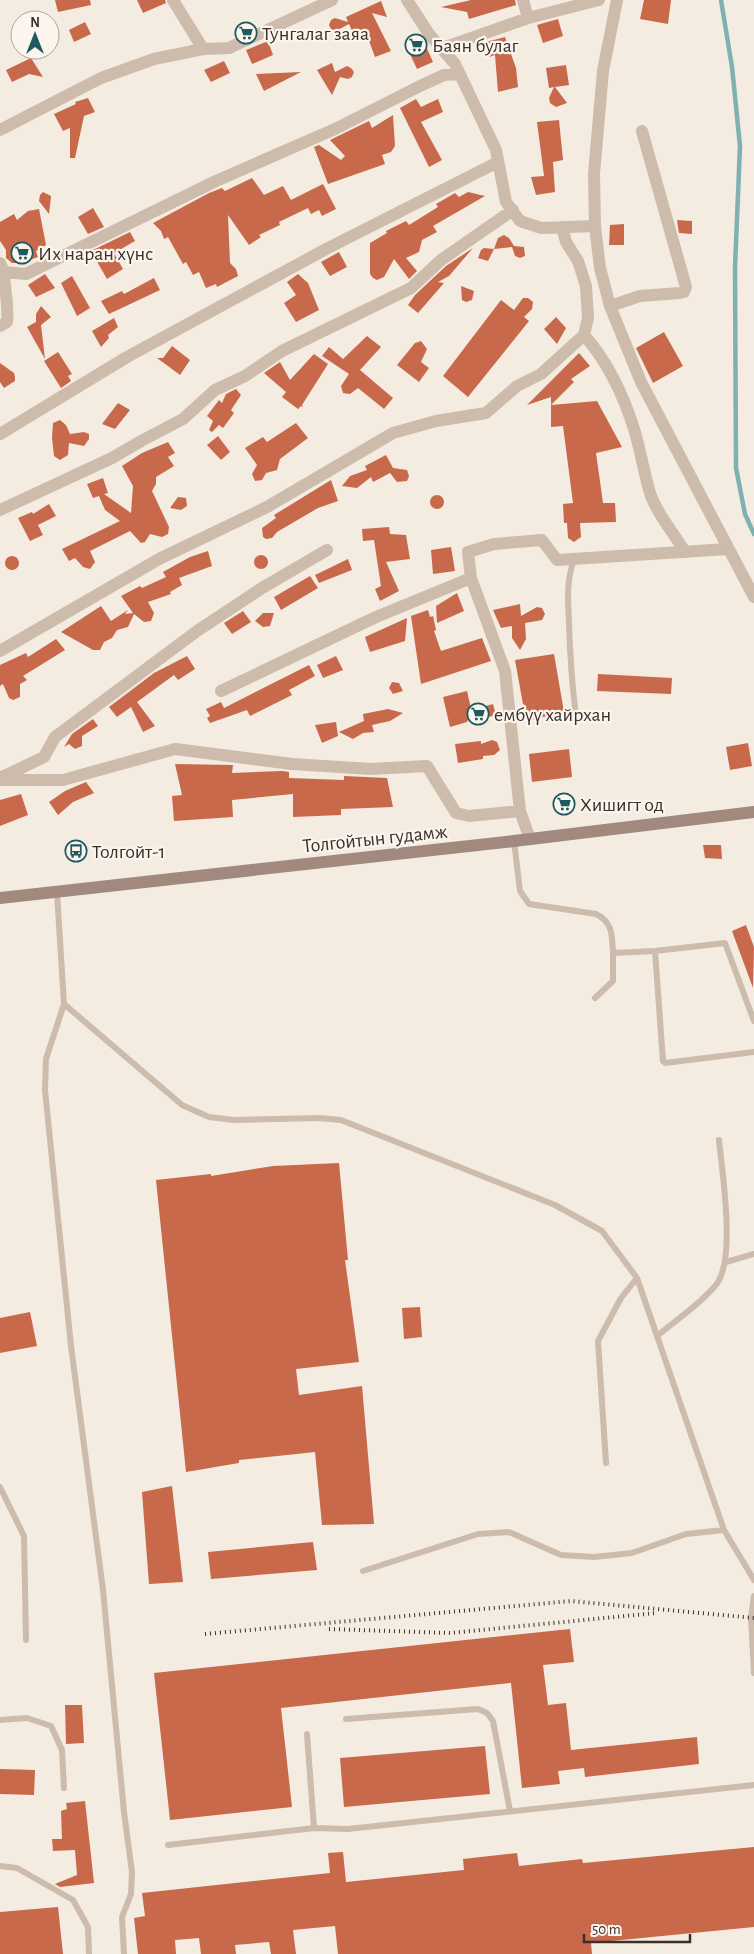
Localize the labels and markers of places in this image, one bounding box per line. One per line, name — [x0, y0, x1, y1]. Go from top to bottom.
supermarket icon: Тунгалаг заяа — [234, 21, 258, 45]
place label: Тунгалаг заяа — [262, 24, 369, 44]
supermarket icon: Баян булаг — [404, 33, 428, 57]
place label: Баян булаг — [432, 36, 519, 56]
supermarket icon: Их наран хүнс — [10, 241, 34, 265]
place label: Их наран хүнс — [38, 244, 153, 264]
supermarket icon: ембүү хайрхан — [466, 702, 490, 726]
place label: ембүү хайрхан — [494, 705, 611, 725]
supermarket icon: Хишигт од — [552, 792, 576, 816]
place label: Хишигт од — [580, 795, 664, 815]
bus stop icon: Толгойт-1 — [64, 839, 88, 863]
place label: Толгойт-1 — [92, 842, 165, 862]

